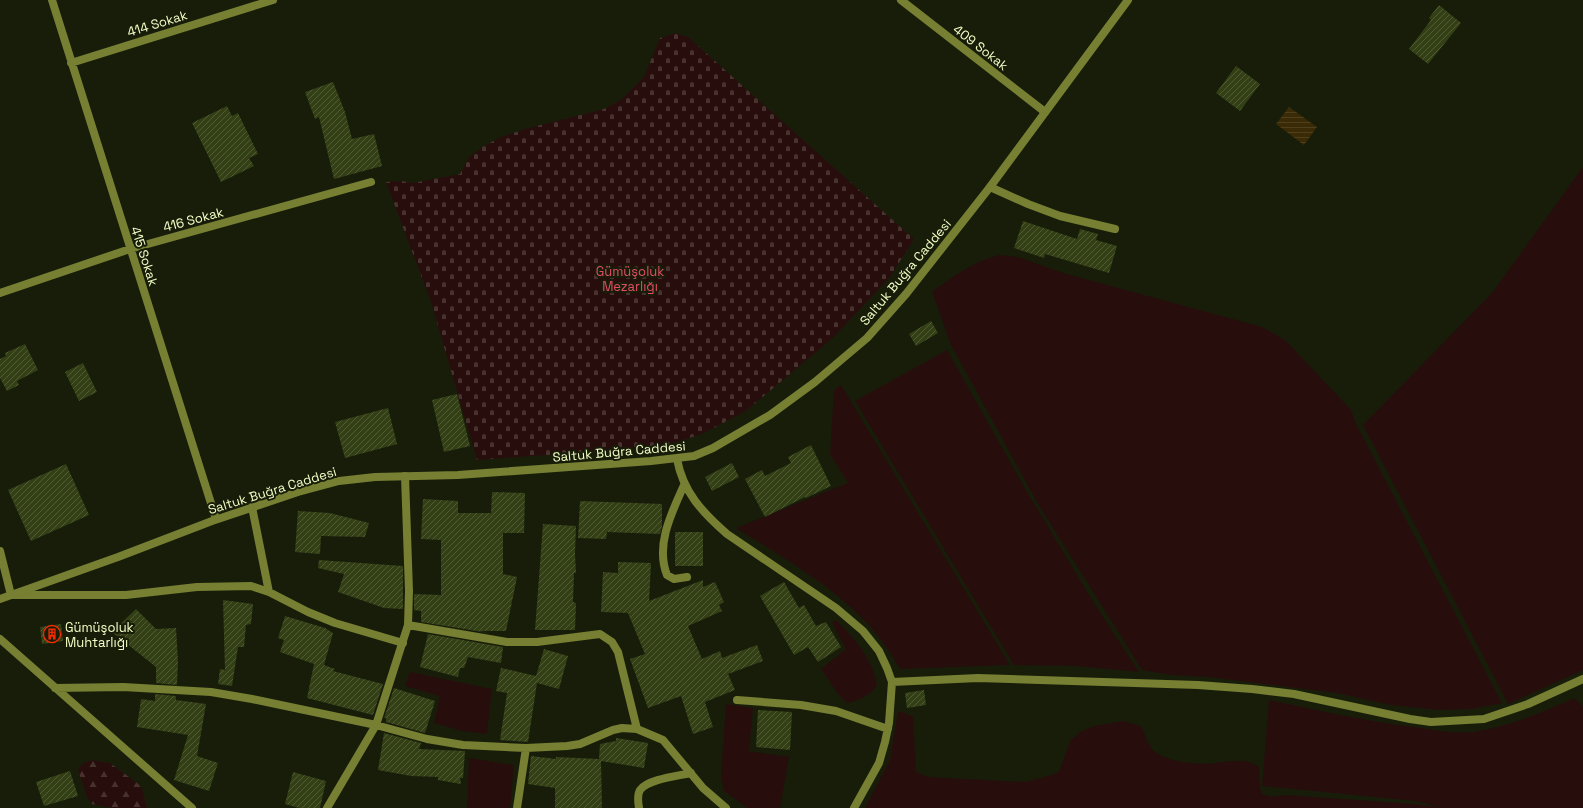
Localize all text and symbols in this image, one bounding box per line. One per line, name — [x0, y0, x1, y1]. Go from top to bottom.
street label: 414 Sokak — [125, 6, 189, 41]
street label: 409 Sokak — [950, 21, 1012, 74]
street label: 416 Sokak — [161, 203, 225, 236]
street label: Saltuk Buğra Caddesi — [856, 216, 955, 329]
street label: 415 Sokak — [127, 224, 162, 288]
park label: Gümüşoluk Mezarlığı — [596, 263, 664, 295]
street label: Saltuk Buğra Caddesi — [552, 437, 686, 466]
street label: Saltuk Buğra Caddesi — [206, 463, 338, 518]
place label: Gümüşoluk Muhtarlığı — [65, 619, 134, 651]
building icon: Gümüşoluk Muhtarlığı — [42, 624, 62, 644]

